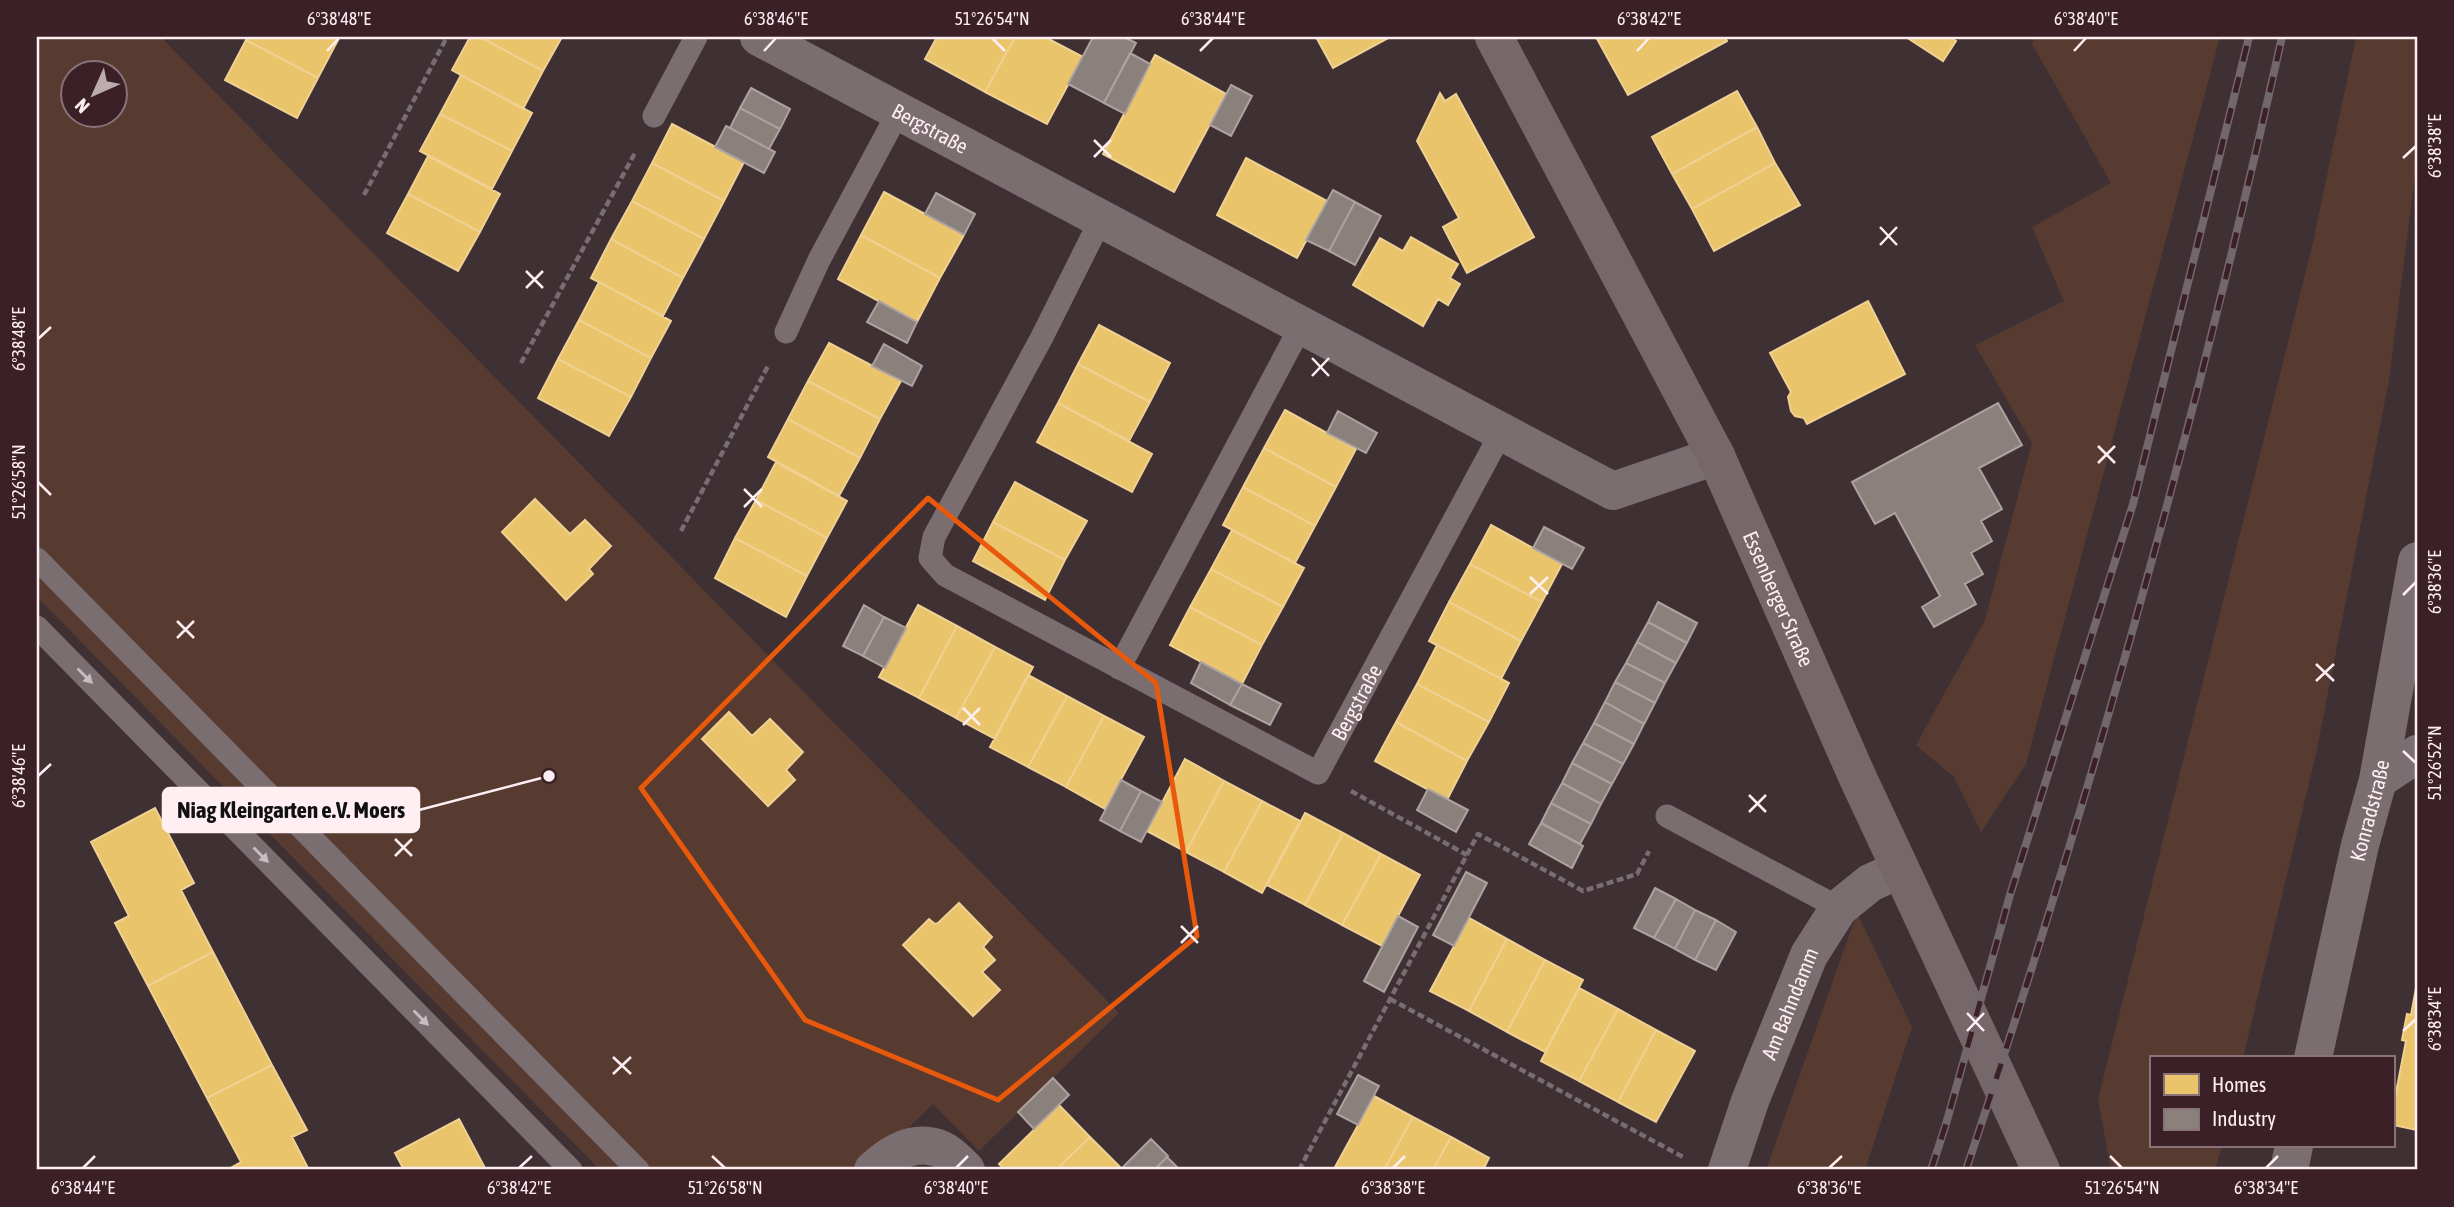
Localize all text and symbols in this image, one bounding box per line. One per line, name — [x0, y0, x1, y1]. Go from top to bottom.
text: 6°38'48"E — [307, 8, 371, 29]
text: 6°38'46"E — [744, 8, 808, 29]
text: 51°26'54"N — [954, 8, 1030, 29]
text: 6°38'44"E — [1181, 8, 1245, 29]
text: 6°38'42"E — [1617, 8, 1681, 29]
text: 6°38'40"E — [2054, 8, 2118, 29]
north arrow — [60, 60, 130, 130]
text: N — [70, 94, 94, 118]
street label: Bergstraße — [888, 98, 972, 158]
text: 6°38'38"E — [2424, 114, 2445, 178]
text: 6°38'48"E — [8, 307, 29, 371]
text: 51°26'58"N — [8, 444, 29, 520]
street label: Essenberger Straße — [1738, 527, 1819, 670]
text: 6°38'36"E — [2424, 550, 2445, 614]
street label: Bergstraße — [1326, 660, 1386, 744]
one-way arrow — [76, 667, 92, 684]
text: 51°26'52"N — [2424, 725, 2445, 801]
text: 6°38'46"E — [8, 744, 29, 808]
street label: Konradstraße — [2345, 758, 2393, 863]
callout: Niag Kleingarten e.V. Moers — [163, 788, 419, 832]
text: Niag Kleingarten e.V. Moers — [177, 797, 405, 823]
one-way arrow — [253, 847, 270, 864]
street label: Am Bahndamm — [1756, 944, 1823, 1063]
text: 6°38'34"E — [2424, 987, 2445, 1051]
one-way arrow — [413, 1009, 430, 1026]
legend — [2150, 1056, 2394, 1148]
text: Homes — [2212, 1072, 2266, 1096]
text: Industry — [2212, 1106, 2276, 1130]
text: 6°38'44"E — [51, 1177, 115, 1198]
text: 6°38'42"E — [487, 1177, 551, 1198]
text: 51°26'58"N — [687, 1177, 763, 1198]
text: 6°38'40"E — [924, 1177, 988, 1198]
text: 6°38'38"E — [1361, 1177, 1425, 1198]
text: 6°38'36"E — [1797, 1177, 1861, 1198]
text: 51°26'54"N — [2084, 1177, 2160, 1198]
text: 6°38'34"E — [2234, 1177, 2298, 1198]

